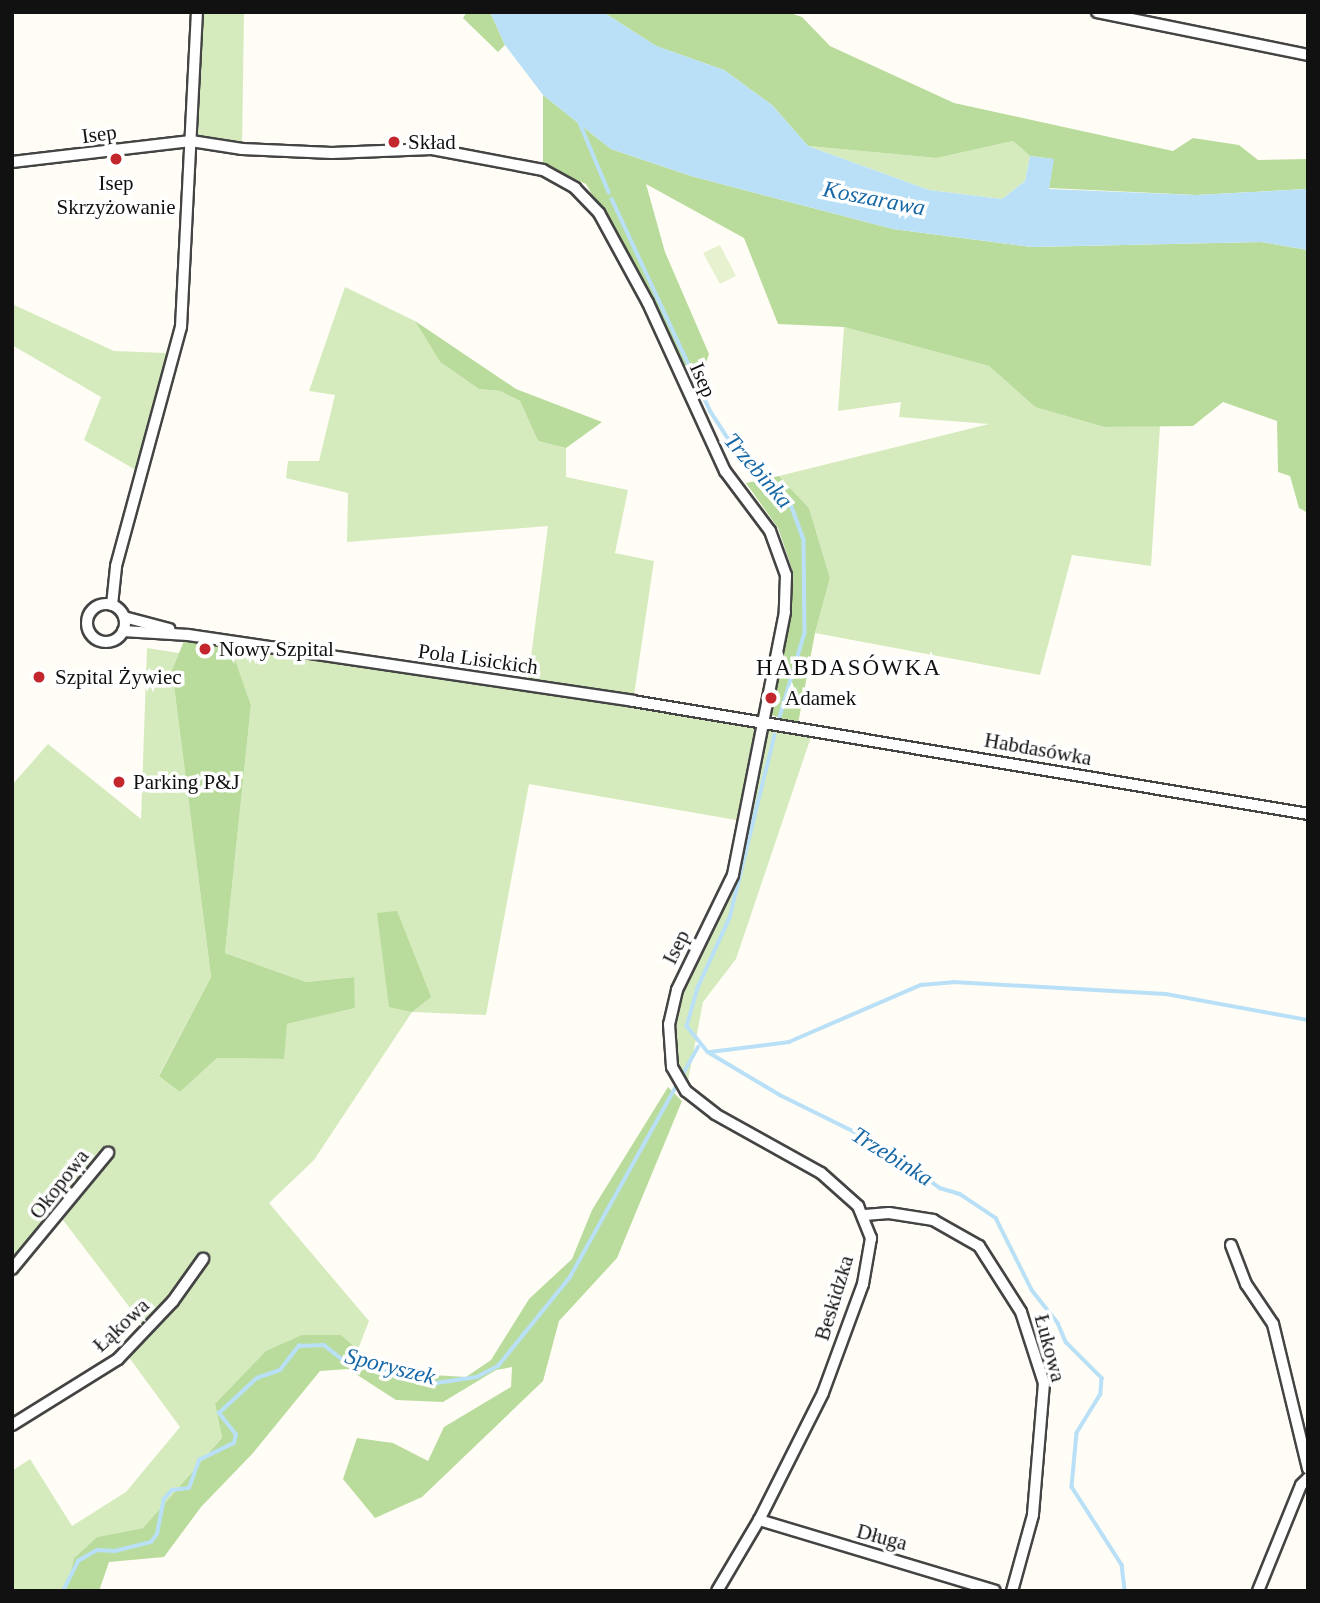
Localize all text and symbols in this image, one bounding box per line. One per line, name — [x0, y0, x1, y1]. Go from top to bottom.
street label: Isep — [80, 119, 118, 149]
place label: Skład — [408, 129, 456, 155]
marker: Skład — [386, 134, 402, 150]
marker: Isep Skrzyżowanie — [108, 151, 124, 167]
place label: Isep Skrzyżowanie — [57, 170, 175, 220]
water label: Koszarawa — [821, 176, 927, 222]
street label: Isep — [684, 359, 722, 401]
water label: Trzebinka — [718, 428, 798, 514]
place label: Nowy Szpital — [219, 636, 334, 662]
street label: Pola Lisickich — [416, 638, 540, 680]
marker: Nowy Szpital — [197, 641, 213, 657]
district label: HABDASÓWKA — [757, 654, 941, 682]
place label: Szpital Żywiec — [55, 664, 182, 690]
marker: Szpital Żywiec — [29, 667, 49, 687]
place label: Adamek — [785, 685, 856, 711]
marker: Adamek — [763, 690, 779, 706]
street label: Habdasówka — [982, 727, 1094, 771]
place label: Parking P&J — [133, 769, 240, 795]
marker: Parking P&J — [111, 774, 127, 790]
street label: Isep — [657, 926, 695, 968]
water label: Trzebinka — [846, 1121, 938, 1193]
street label: Okopowa — [24, 1144, 94, 1224]
street label: Beskidzka — [809, 1252, 859, 1344]
street label: Łąkowa — [88, 1293, 154, 1357]
street label: Łukowa — [1029, 1312, 1071, 1384]
water label: Sporyszek — [342, 1342, 438, 1392]
street label: Długa — [854, 1518, 910, 1556]

